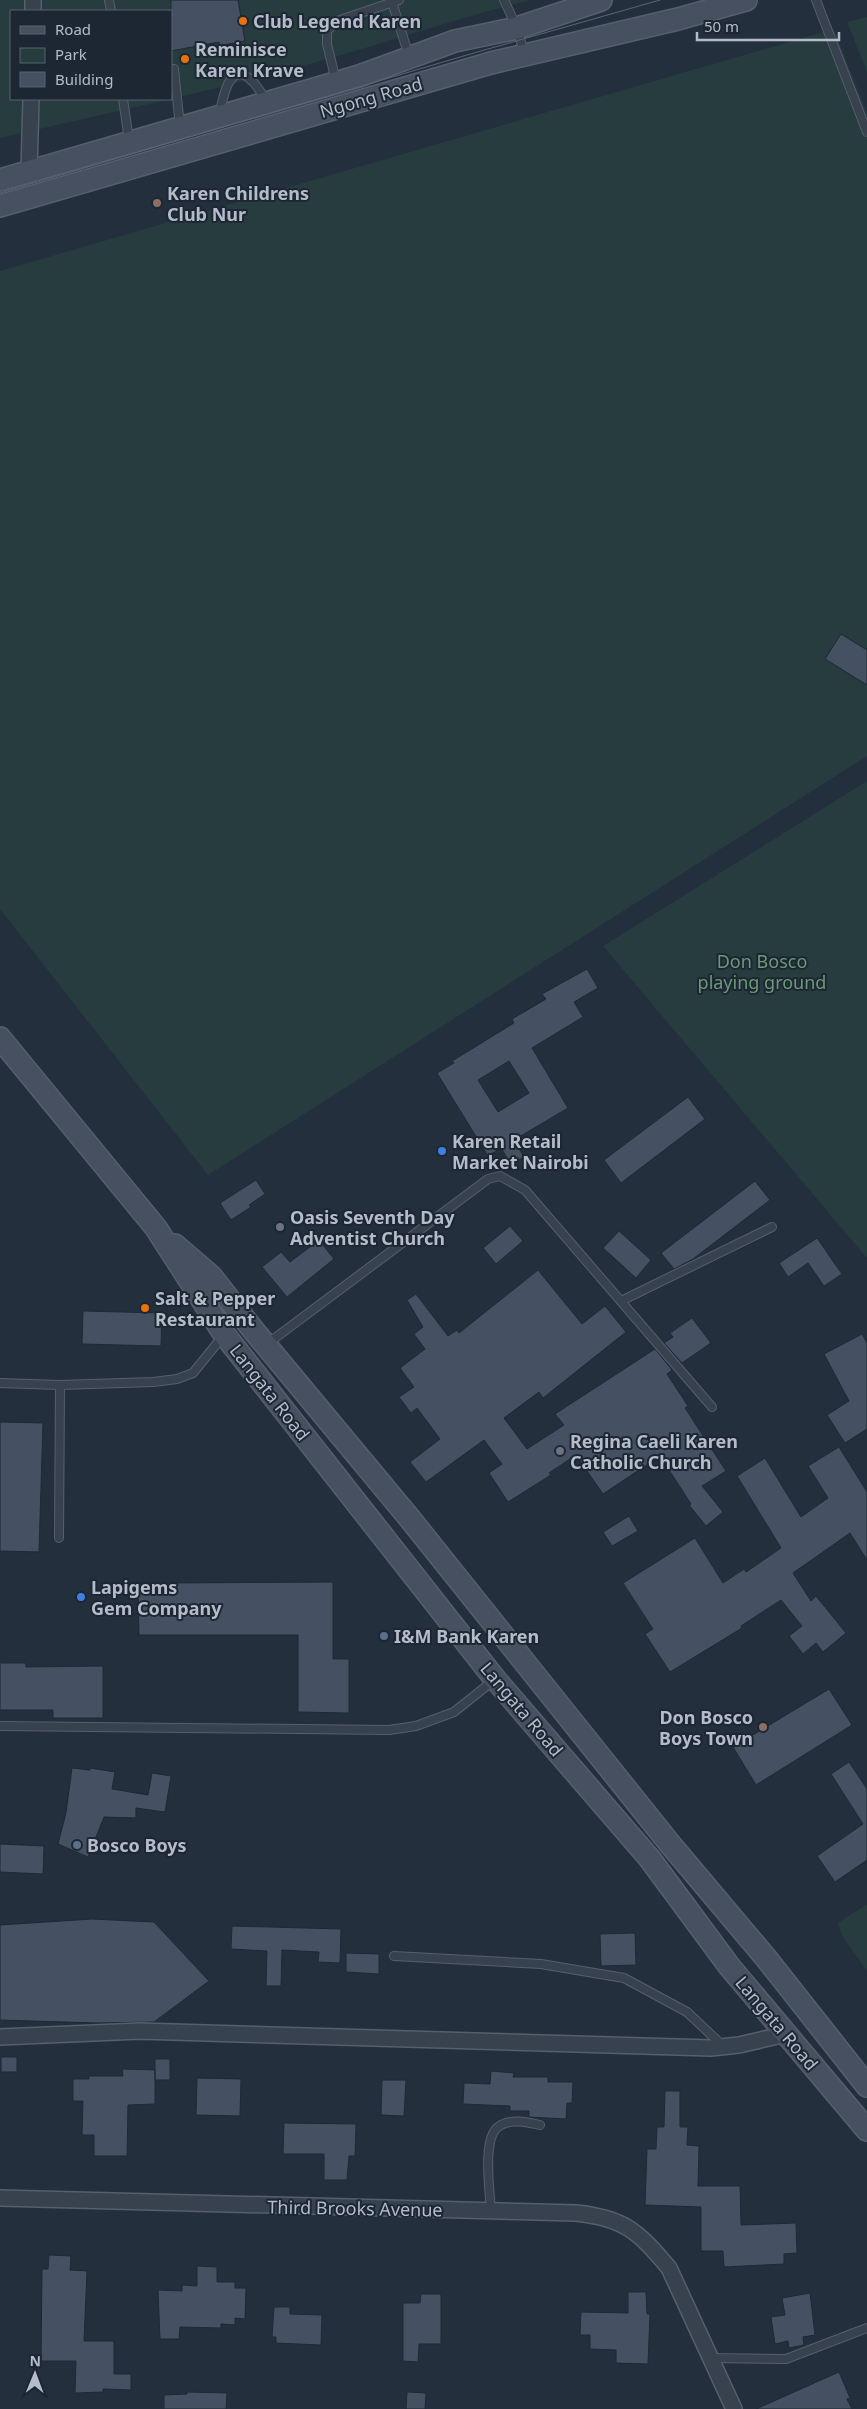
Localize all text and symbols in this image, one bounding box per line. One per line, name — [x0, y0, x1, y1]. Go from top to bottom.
place label: Club Legend Karen — [253, 9, 421, 33]
legend — [10, 10, 172, 100]
scale bar — [697, 10, 840, 42]
marker: Club Legend Karen — [237, 15, 249, 27]
text: 50 m — [704, 16, 739, 36]
text: Road — [55, 19, 91, 39]
place label: Reminisce Karen Krave — [195, 37, 304, 82]
text: Park — [55, 44, 87, 64]
marker: Reminisce Karen Krave — [179, 53, 191, 65]
text: Building — [55, 69, 113, 89]
street label: Ngong Road — [317, 71, 425, 123]
place label: Karen Childrens Club Nur — [167, 181, 309, 226]
marker: Karen Childrens Club Nur — [151, 197, 163, 209]
park label: Don Bosco playing ground — [698, 949, 826, 994]
place label: Karen Retail Market Nairobi — [452, 1129, 589, 1174]
marker: Karen Retail Market Nairobi — [436, 1145, 448, 1157]
place label: Oasis Seventh Day Adventist Church — [290, 1205, 455, 1250]
marker: Oasis Seventh Day Adventist Church — [274, 1221, 286, 1233]
place label: Salt & Pepper Restaurant — [155, 1286, 275, 1331]
marker: Salt & Pepper Restaurant — [139, 1302, 151, 1314]
street label: Langata Road — [225, 1339, 315, 1445]
place label: Regina Caeli Karen Catholic Church — [570, 1429, 738, 1474]
marker: Regina Caeli Karen Catholic Church — [554, 1445, 566, 1457]
place label: Lapigems Gem Company — [91, 1575, 222, 1620]
marker: Lapigems Gem Company — [75, 1591, 87, 1603]
place label: I&M Bank Karen — [394, 1624, 539, 1648]
marker: I&M Bank Karen — [378, 1630, 390, 1642]
street label: Langata Road — [475, 1657, 569, 1761]
place label: Don Bosco Boys Town — [659, 1705, 753, 1750]
marker: Don Bosco Boys Town — [757, 1721, 769, 1733]
place label: Bosco Boys — [87, 1833, 187, 1857]
marker: Bosco Boys — [71, 1839, 83, 1851]
street label: Langata Road — [730, 1971, 824, 2075]
street label: Third Brooks Avenue — [267, 2194, 443, 2222]
north arrow — [10, 2349, 60, 2399]
text: N — [29, 2351, 41, 2370]

